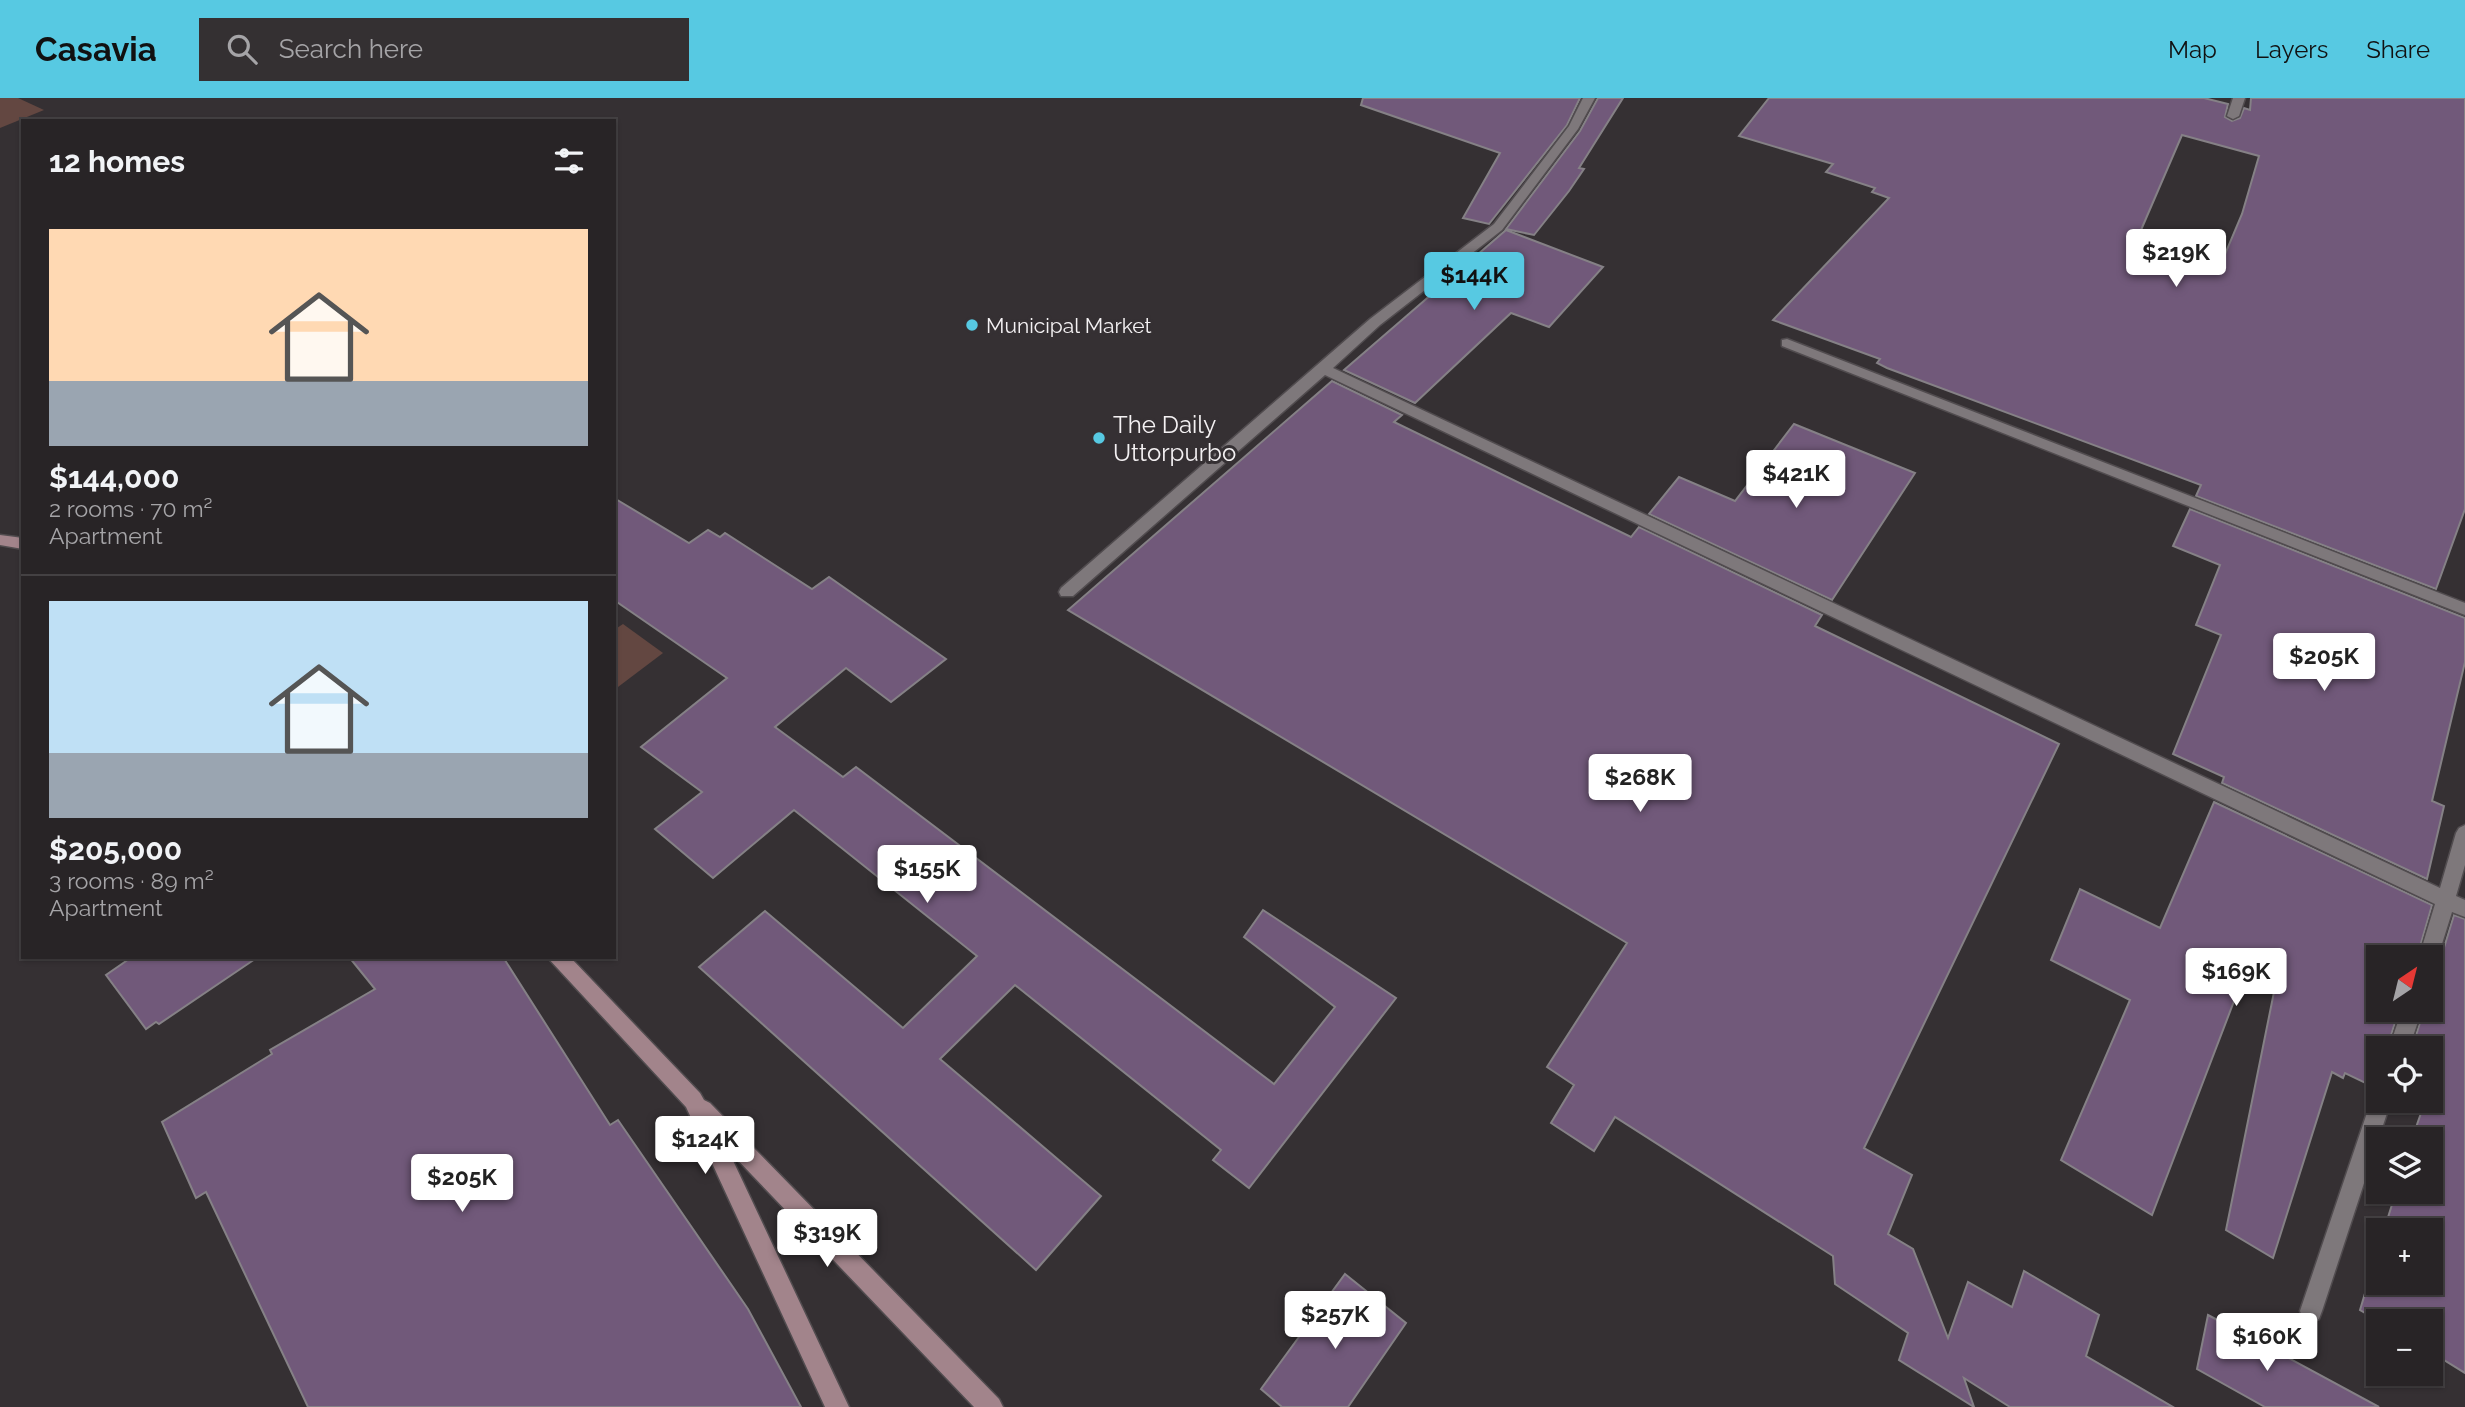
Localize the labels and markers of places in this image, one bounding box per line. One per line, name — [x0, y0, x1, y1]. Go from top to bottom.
pin: $219K — [2127, 230, 2225, 289]
pin: $144K — [1425, 252, 1523, 312]
place label: Municipal Market — [986, 313, 1152, 338]
marker: Municipal Market — [964, 317, 980, 333]
place label: The Daily Uttorpurbo — [1113, 410, 1236, 467]
marker: The Daily Uttorpurbo — [1091, 430, 1107, 446]
pin: $421K — [1747, 450, 1845, 510]
pin: $205K — [2275, 634, 2373, 693]
pin: $268K — [1591, 754, 1689, 814]
pin: $155K — [878, 846, 976, 905]
pin: $169K — [2187, 948, 2285, 1008]
pin: $124K — [656, 1116, 754, 1176]
pin: $205K — [413, 1154, 511, 1214]
pin: $319K — [778, 1210, 876, 1269]
pin: $257K — [1286, 1292, 1384, 1351]
pin: $160K — [2218, 1314, 2316, 1373]

